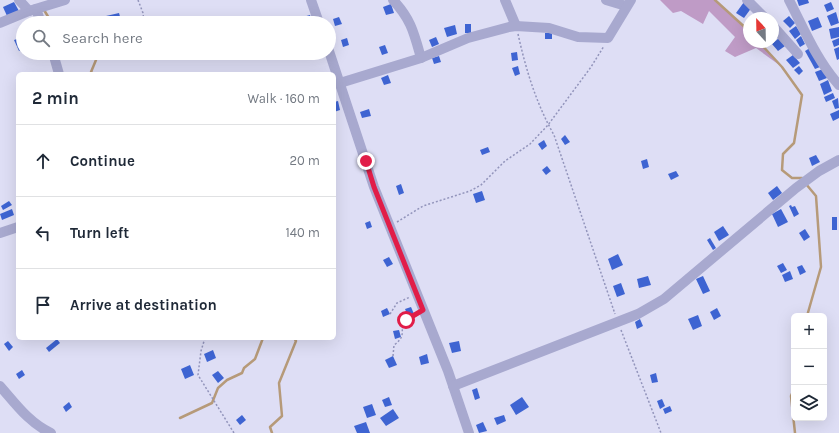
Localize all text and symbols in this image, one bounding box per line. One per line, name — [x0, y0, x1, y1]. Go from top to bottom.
north arrow — [743, 12, 779, 48]
search box — [16, 16, 336, 60]
icon: search — [30, 27, 52, 49]
text: Search here — [62, 29, 143, 47]
text: 2 min — [32, 88, 79, 108]
text: Walk · 160 m — [247, 91, 320, 106]
icon: ahead — [32, 150, 54, 172]
text: Continue — [70, 152, 135, 170]
route end — [357, 152, 375, 170]
text: 20 m — [290, 153, 320, 168]
icon: left — [32, 222, 54, 244]
text: Turn left — [70, 224, 129, 242]
text: 140 m — [285, 225, 320, 240]
icon: arrive — [32, 294, 54, 316]
text: Arrive at destination — [70, 296, 217, 314]
route start — [397, 311, 415, 329]
map controls — [791, 313, 827, 421]
button: + — [791, 313, 827, 349]
button: − — [791, 349, 827, 385]
button: layers — [791, 385, 827, 421]

